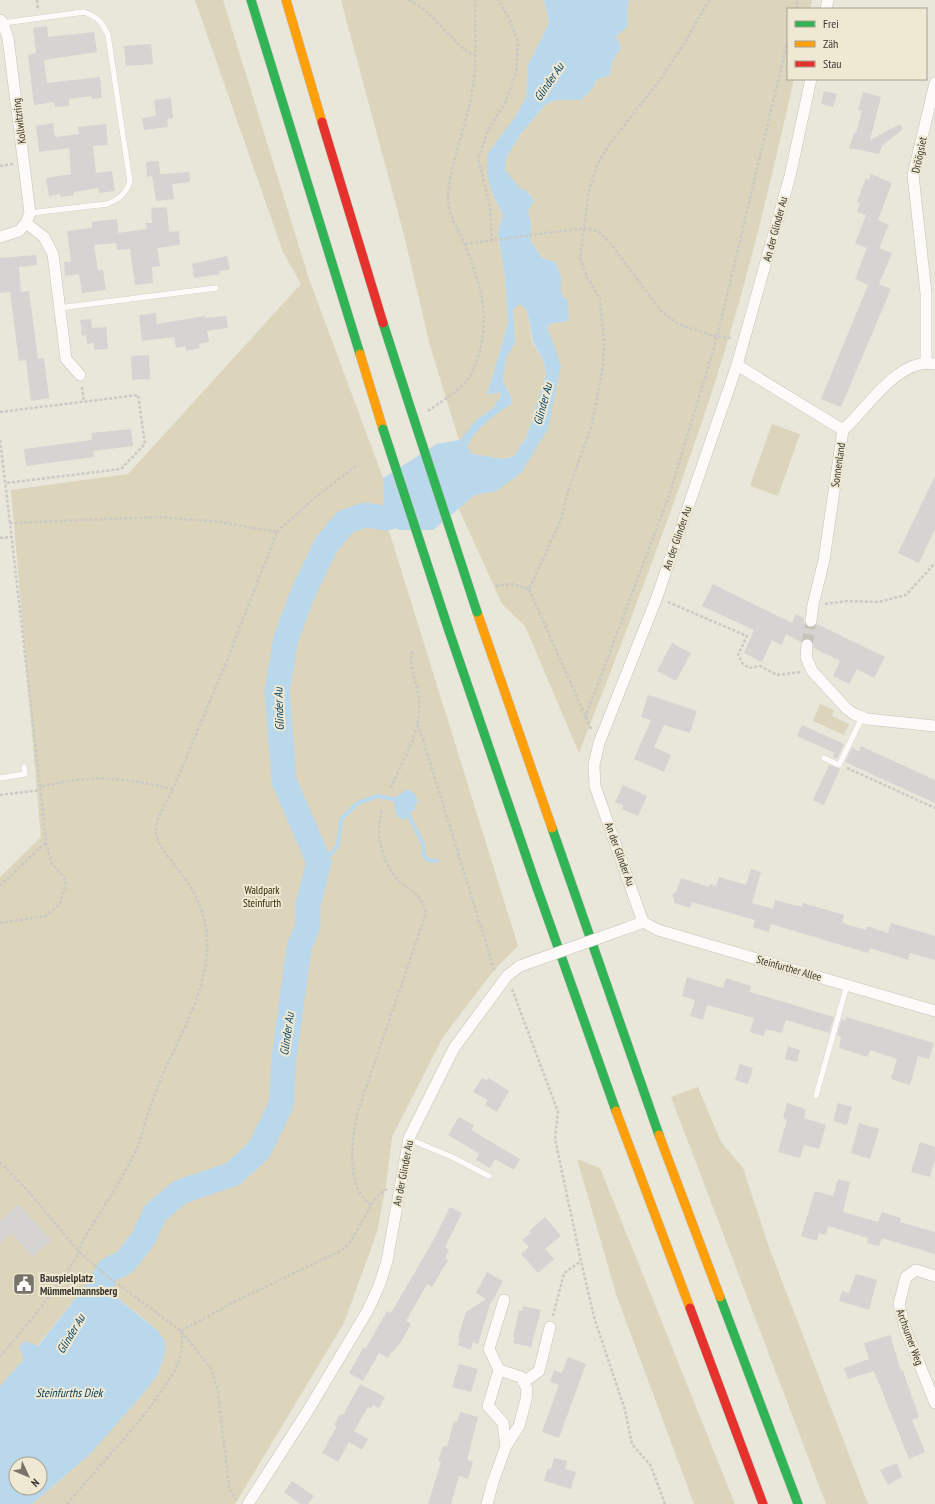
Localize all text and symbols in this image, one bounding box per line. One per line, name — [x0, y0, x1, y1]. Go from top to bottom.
legend — [787, 8, 927, 80]
text: Frei — [823, 16, 839, 31]
text: Zäh — [823, 36, 838, 51]
text: Stau — [823, 56, 841, 71]
water label: Glinder Au — [530, 59, 567, 104]
street label: Kollwitzring — [9, 97, 29, 145]
street label: Dröögsiet — [908, 136, 930, 174]
street label: An der Glinder Au — [760, 195, 790, 263]
water label: Glinder Au — [530, 380, 556, 427]
street label: Sonnenland — [828, 441, 848, 488]
street label: An der Glinder Au — [660, 504, 695, 572]
water label: Glinder Au — [270, 686, 287, 731]
street label: An der Glinder Au — [602, 820, 638, 888]
park label: Waldpark Steinfurth — [243, 883, 281, 910]
street label: Steinfurther Allee — [755, 952, 824, 984]
water label: Glinder Au — [276, 1011, 297, 1056]
street label: An der Glinder Au — [390, 1139, 416, 1207]
public building icon: Bauspielplatz Mümmelmannsberg — [11, 1271, 37, 1297]
place label: Bauspielplatz Mümmelmannsberg — [40, 1271, 118, 1298]
street label: Archsumer Weg — [893, 1307, 927, 1367]
water label: Glinder Au — [53, 1311, 89, 1356]
water label: Steinfurths Diek — [36, 1385, 104, 1400]
north arrow — [8, 1456, 48, 1496]
text: N — [28, 1476, 42, 1490]

